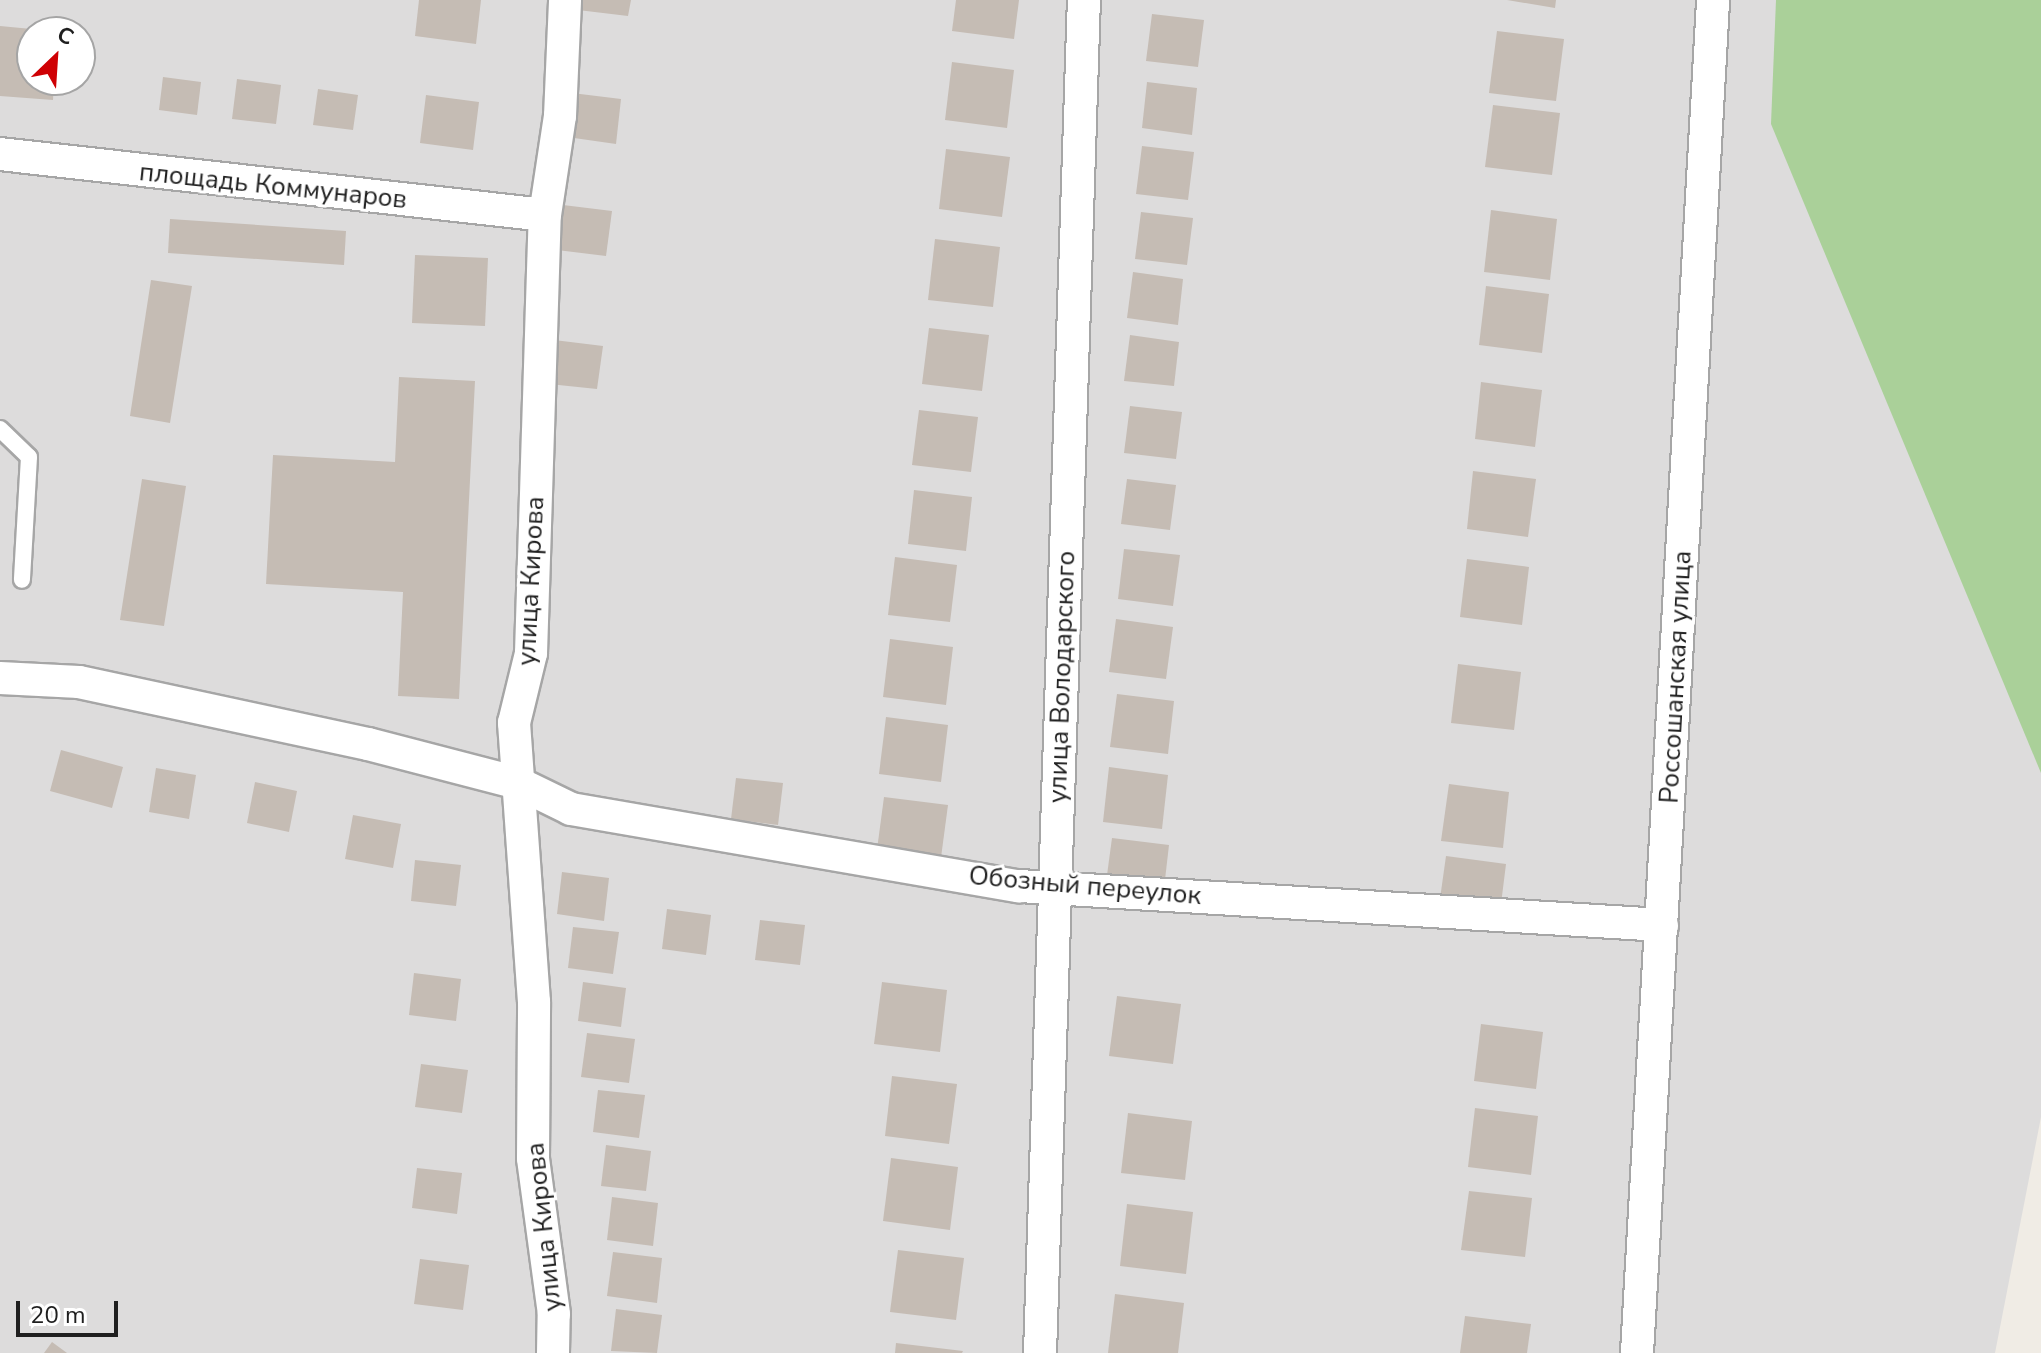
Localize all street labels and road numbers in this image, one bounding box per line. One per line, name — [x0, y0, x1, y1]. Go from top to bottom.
street label: площадь Коммунаров — [138, 156, 408, 216]
street label: улица Кирова — [511, 496, 551, 666]
street label: улица Володарского — [1042, 550, 1082, 804]
street label: Россошанская улица — [1654, 550, 1698, 804]
street label: Обозный переулок — [967, 860, 1203, 912]
street label: улица Кирова — [520, 1141, 568, 1313]

